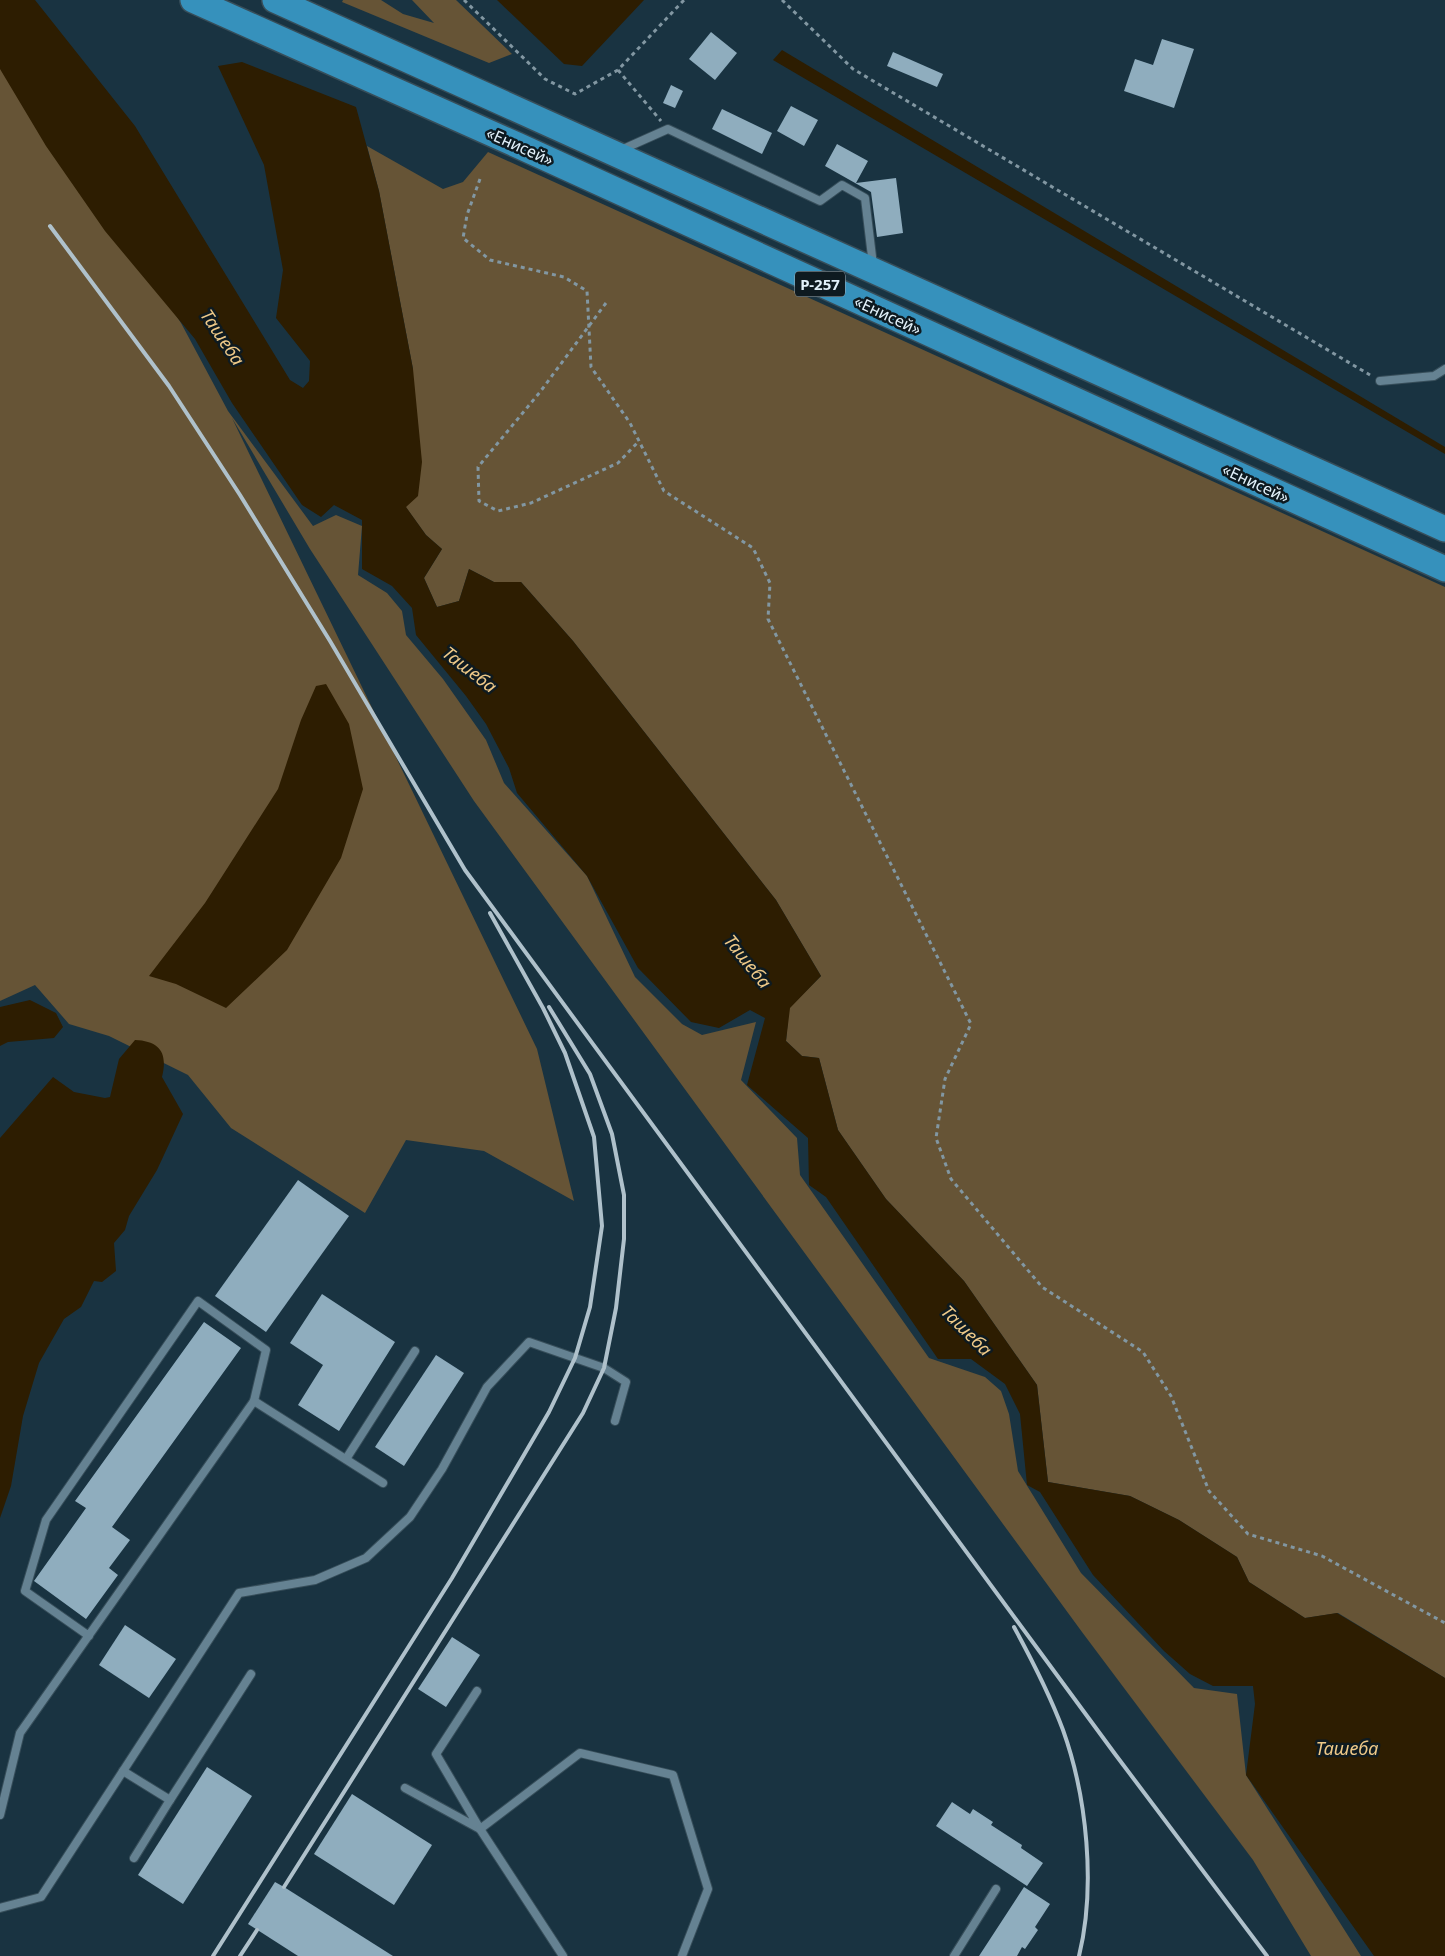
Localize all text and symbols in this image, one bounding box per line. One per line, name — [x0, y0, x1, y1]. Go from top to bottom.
street label: «Енисей» — [483, 121, 557, 171]
road number: Р-257 — [795, 272, 845, 296]
street label: «Енисей» — [851, 290, 925, 340]
water label: Ташеба — [195, 304, 251, 370]
street label: «Енисей» — [1219, 458, 1293, 508]
water label: Ташеба — [438, 640, 502, 698]
water label: Ташеба — [719, 929, 777, 993]
water label: Ташеба — [936, 1299, 998, 1361]
water label: Ташеба — [1316, 1736, 1378, 1760]

